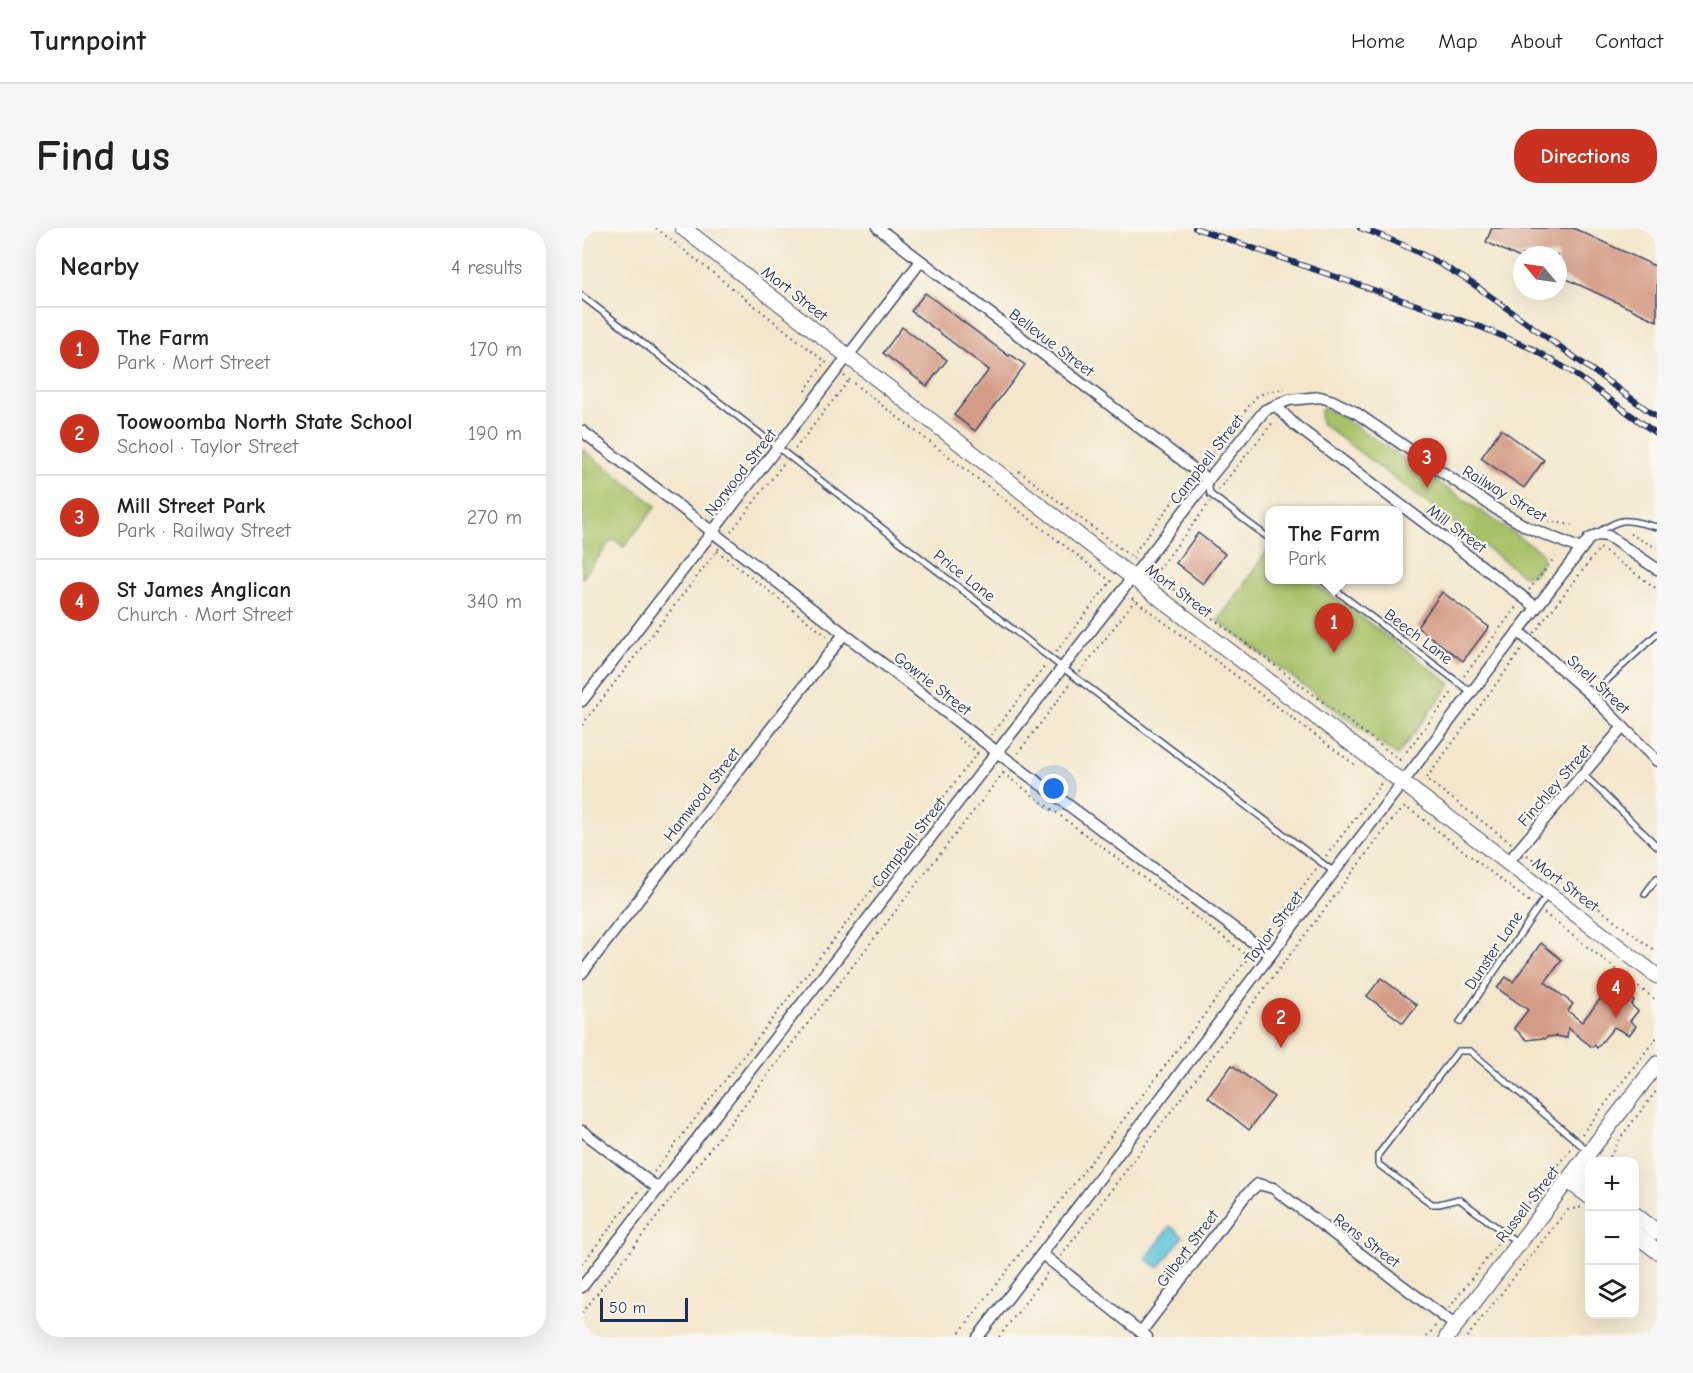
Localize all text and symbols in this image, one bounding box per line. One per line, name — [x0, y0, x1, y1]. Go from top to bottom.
text: Turnpoint — [30, 25, 146, 57]
text: Home — [1351, 29, 1405, 53]
text: Map — [1438, 29, 1478, 53]
text: About — [1511, 29, 1562, 53]
text: Contact — [1595, 29, 1663, 53]
button: Directions — [1514, 129, 1657, 183]
text: Find us — [36, 132, 170, 181]
north arrow — [1513, 246, 1567, 300]
text: Nearby — [60, 252, 139, 282]
text: 4 results — [451, 256, 522, 279]
street label: Mort Street — [758, 263, 831, 325]
street label: Bellevue Street — [1006, 305, 1098, 381]
text: The Farm — [117, 325, 209, 351]
text: 1 — [76, 338, 83, 361]
text: 170 m — [469, 338, 522, 361]
text: Park · Mort Street — [117, 351, 270, 374]
text: Toowoomba North State School — [117, 409, 412, 435]
street label: Campbell Street — [1166, 411, 1248, 508]
text: 2 — [75, 422, 84, 445]
text: 190 m — [468, 422, 522, 445]
street label: Norwood Street — [701, 425, 781, 520]
text: School · Taylor Street — [117, 435, 298, 458]
pin: 3 — [1408, 438, 1446, 488]
street label: Railway Street — [1459, 462, 1550, 526]
text: Mill Street Park — [117, 493, 265, 519]
street label: Mill Street — [1423, 501, 1490, 557]
text: 3 — [75, 506, 84, 529]
text: 270 m — [467, 506, 522, 529]
popup — [1265, 506, 1403, 584]
text: Park · Railway Street — [117, 519, 291, 542]
text: The Farm — [1288, 521, 1380, 547]
street label: Price Lane — [930, 546, 999, 605]
text: Park — [1288, 547, 1326, 570]
street label: Mort Street — [1142, 560, 1215, 622]
text: St James Anglican — [117, 577, 291, 603]
text: 4 — [75, 590, 84, 613]
text: 340 m — [467, 590, 522, 613]
text: Church · Mort Street — [117, 603, 293, 626]
pin: 1 — [1314, 604, 1353, 653]
street label: Beech Lane — [1381, 605, 1456, 668]
street label: Gowrie Street — [890, 648, 975, 720]
street label: Snell Street — [1564, 652, 1633, 718]
street label: Finchley Street — [1514, 741, 1595, 830]
street label: Hamwood Street — [660, 744, 744, 845]
your location — [1039, 774, 1068, 803]
street label: Campbell Street — [868, 794, 950, 891]
street label: Mort Street — [1529, 854, 1602, 916]
street label: Taylor Street — [1241, 888, 1307, 967]
street label: Dunster Lane — [1461, 908, 1527, 993]
pin: 4 — [1596, 968, 1636, 1018]
pin: 2 — [1262, 998, 1300, 1048]
map controls — [1585, 1157, 1639, 1319]
button: + — [1585, 1157, 1639, 1211]
street label: Russell Street — [1493, 1163, 1563, 1246]
street label: Gilbert Street — [1153, 1206, 1223, 1291]
street label: Rens Street — [1330, 1210, 1403, 1272]
button: − — [1585, 1211, 1639, 1265]
button: layers — [1585, 1265, 1639, 1319]
scale bar — [600, 1295, 688, 1322]
text: 50 m — [609, 1299, 646, 1317]

